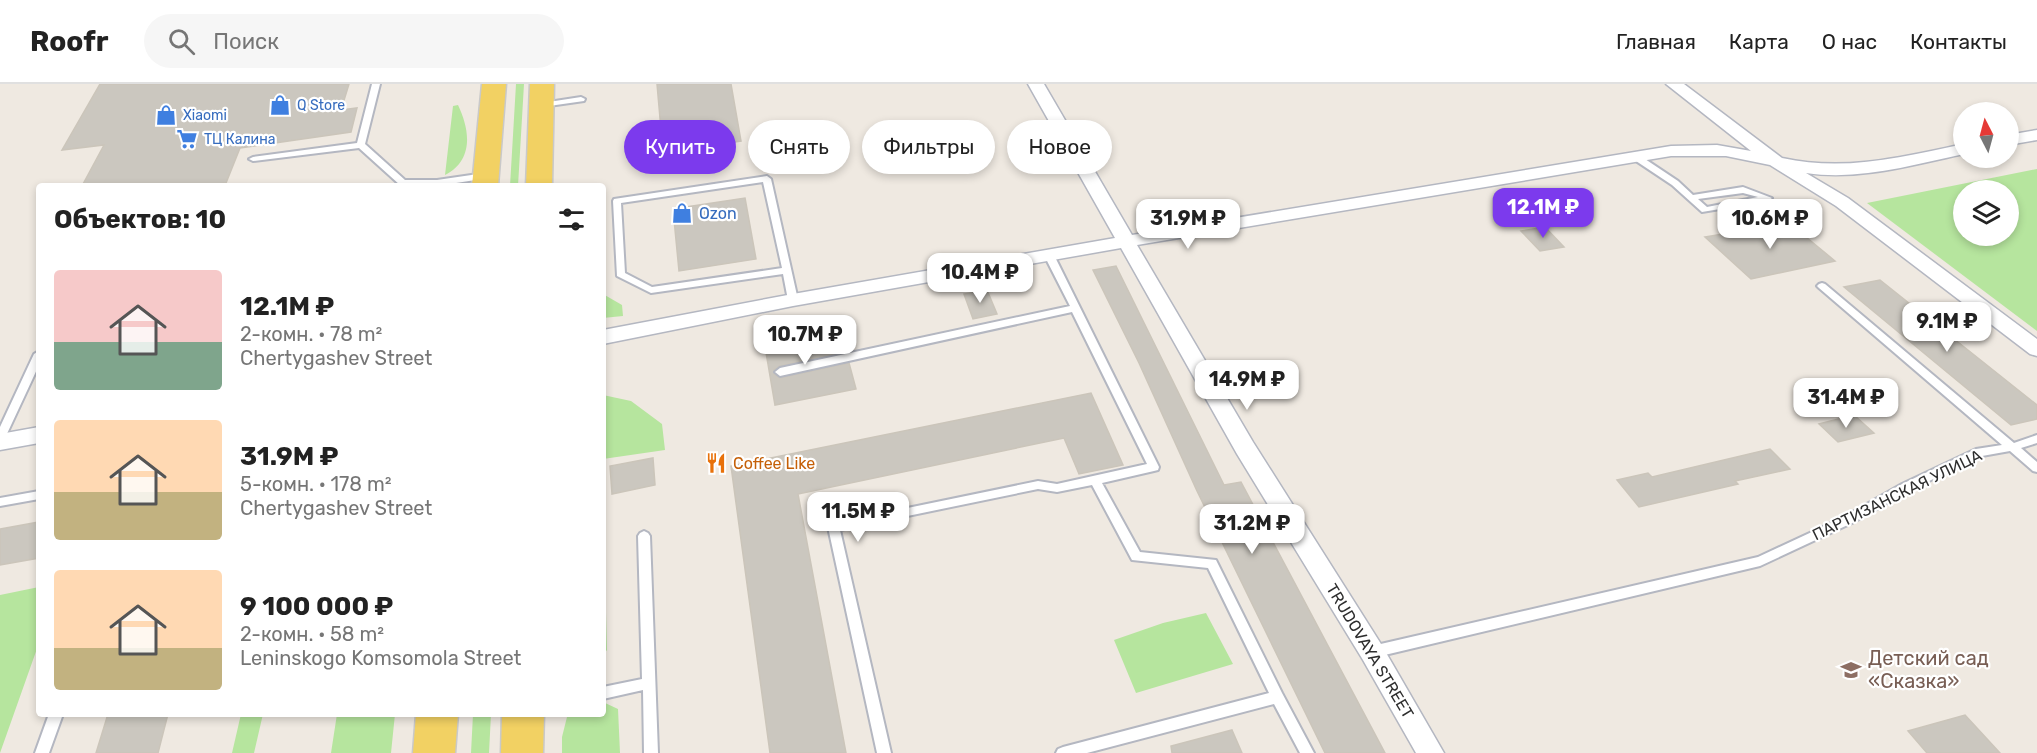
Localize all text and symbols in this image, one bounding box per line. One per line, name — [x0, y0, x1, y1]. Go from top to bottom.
search box — [144, 14, 564, 68]
text: Roofr — [30, 25, 108, 58]
icon: search — [165, 25, 198, 58]
text: Поиск — [213, 28, 279, 55]
text: Главная — [1616, 29, 1696, 54]
text: Карта — [1729, 29, 1789, 54]
text: О нас — [1822, 29, 1877, 54]
text: Контакты — [1910, 29, 2007, 54]
shop icon: Q Store — [268, 93, 292, 117]
place label: Q Store — [297, 97, 345, 114]
north arrow — [1953, 102, 2019, 168]
map controls — [1953, 102, 2019, 246]
shop icon: Xiaomi — [154, 103, 178, 127]
place label: Xiaomi — [183, 107, 227, 124]
chip: Купить — [624, 120, 736, 174]
chip: Снять — [748, 120, 850, 174]
chip: Фильтры — [862, 120, 995, 174]
chip: Новое — [1007, 120, 1112, 174]
supermarket icon: ТЦ Калина — [175, 127, 199, 151]
place label: ТЦ Калина — [204, 131, 275, 148]
button: layers — [1953, 180, 2019, 246]
pin: 12.1M ₽ — [1488, 188, 1598, 239]
text: 12.1M ₽ — [1507, 195, 1579, 219]
pin: 31.9M ₽ — [1133, 199, 1243, 250]
pin: 10.6M ₽ — [1715, 199, 1825, 250]
shop icon: Ozon — [670, 201, 694, 225]
icon: filters — [555, 203, 588, 236]
text: Объектов: 10 — [54, 204, 226, 235]
place label: Ozon — [699, 204, 737, 223]
text: 31.9M ₽ — [1150, 206, 1226, 230]
text: 10.6M ₽ — [1731, 206, 1809, 230]
pin: 10.4M ₽ — [925, 253, 1035, 304]
text: 10.4M ₽ — [941, 260, 1019, 284]
text: 12.1M ₽ — [240, 291, 334, 322]
icon: home — [102, 294, 174, 366]
pin: 9.1M ₽ — [1898, 302, 1996, 353]
text: 9.1M ₽ — [1916, 309, 1978, 333]
pin: 10.7M ₽ — [750, 315, 860, 366]
text: 2-комн. · 78 m² — [240, 322, 382, 346]
text: 10.7M ₽ — [767, 322, 843, 346]
text: Chertygashev Street — [240, 346, 432, 370]
pin: 14.9M ₽ — [1192, 360, 1302, 411]
text: 14.9M ₽ — [1209, 367, 1285, 391]
pin: 31.4M ₽ — [1791, 378, 1901, 429]
text: 31.4M ₽ — [1807, 385, 1885, 409]
text: 31.9M ₽ — [240, 441, 339, 472]
icon: home — [102, 444, 174, 516]
street label: ПАРТИЗАНСКАЯ УЛИЦА — [1809, 446, 1985, 544]
restaurant icon: Coffee Like — [704, 451, 728, 475]
place label: Coffee Like — [733, 454, 815, 473]
text: 5-комн. · 178 m² — [240, 472, 392, 496]
pin: 11.5M ₽ — [803, 492, 913, 543]
text: Chertygashev Street — [240, 496, 432, 520]
text: 11.5M ₽ — [821, 499, 895, 523]
pin: 31.2M ₽ — [1197, 504, 1307, 555]
text: 31.2M ₽ — [1214, 511, 1290, 535]
street label: TRUDOVAYA STREET — [1322, 580, 1418, 722]
text: 9 100 000 ₽ — [240, 591, 393, 622]
icon: home — [102, 594, 174, 666]
text: 2-комн. · 58 m² — [240, 622, 384, 646]
text: Leninskogo Komsomola Street — [240, 646, 521, 670]
place label: Детский сад «Сказка» — [1868, 646, 1989, 693]
school or university icon: Детский сад «Сказка» — [1839, 658, 1863, 682]

